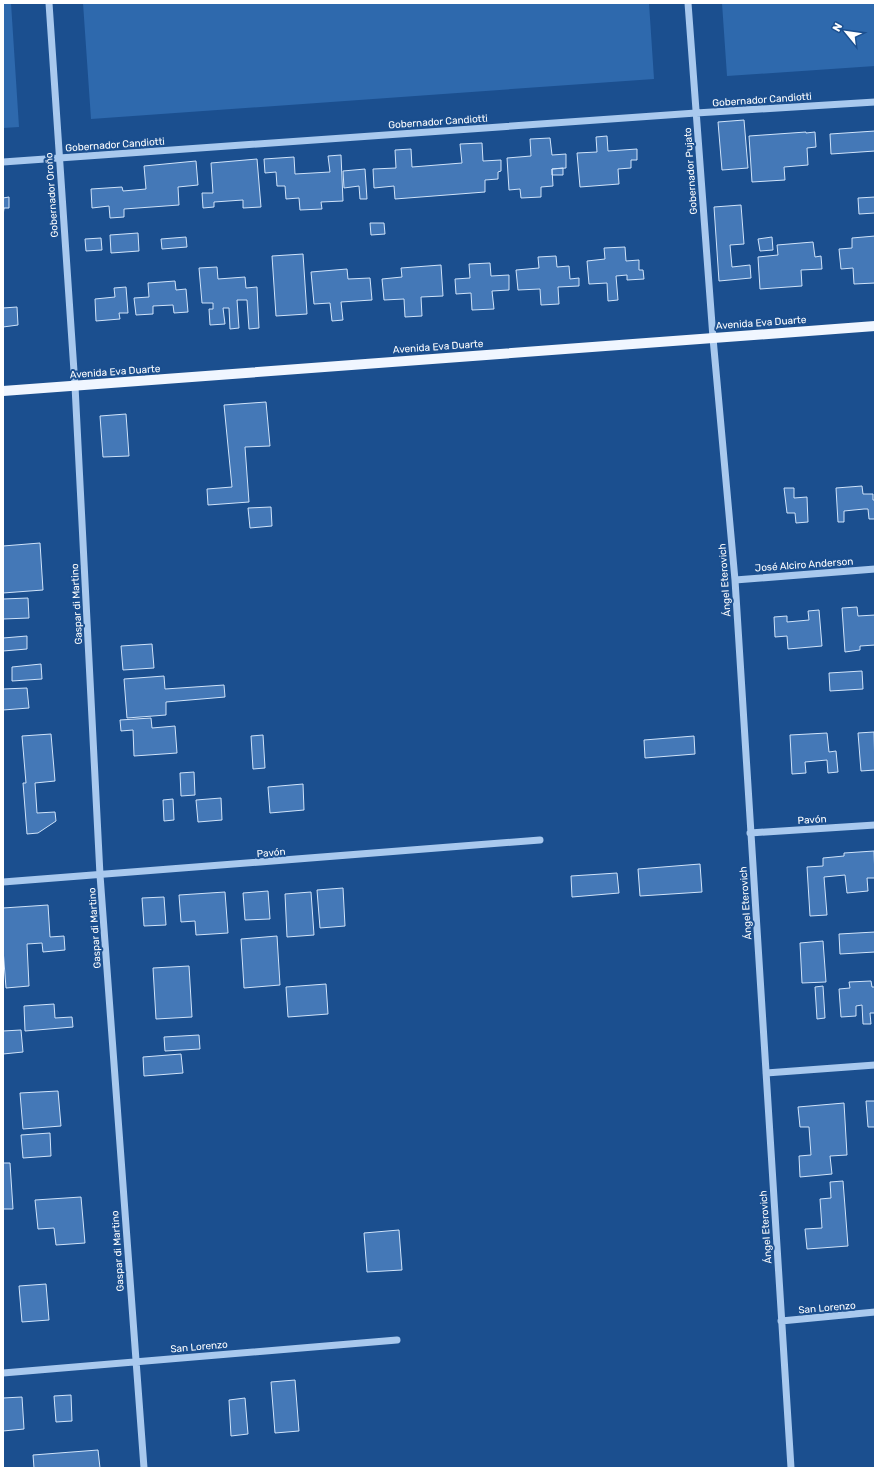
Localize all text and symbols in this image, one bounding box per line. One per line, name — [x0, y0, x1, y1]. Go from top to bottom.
north arrow — [826, 12, 866, 52]
text: N — [830, 21, 845, 34]
street label: Gobernador Candiotti — [712, 91, 812, 109]
street label: Gobernador Candiotti — [388, 113, 488, 131]
street label: Gobernador Pujato — [682, 127, 700, 215]
street label: Gobernador Candiotti — [65, 136, 165, 154]
street label: Gobernador Oroño — [43, 152, 61, 238]
street label: Avenida Eva Duarte — [715, 314, 807, 332]
street label: Avenida Eva Duarte — [392, 338, 484, 356]
street label: Avenida Eva Duarte — [69, 363, 161, 381]
street label: Ángel Eterovich — [716, 543, 734, 617]
street label: José Alciro Anderson — [754, 556, 854, 574]
street label: Gaspar di Martino — [69, 563, 85, 645]
street label: Pavón — [797, 813, 827, 827]
street label: Pavón — [256, 846, 286, 860]
street label: Ángel Eterovich — [737, 866, 755, 940]
street label: Gaspar di Martino — [86, 887, 104, 969]
street label: Ángel Eterovich — [757, 1190, 775, 1264]
street label: Gaspar di Martino — [109, 1210, 127, 1292]
street label: San Lorenzo — [798, 1299, 857, 1316]
street label: San Lorenzo — [170, 1338, 229, 1355]

